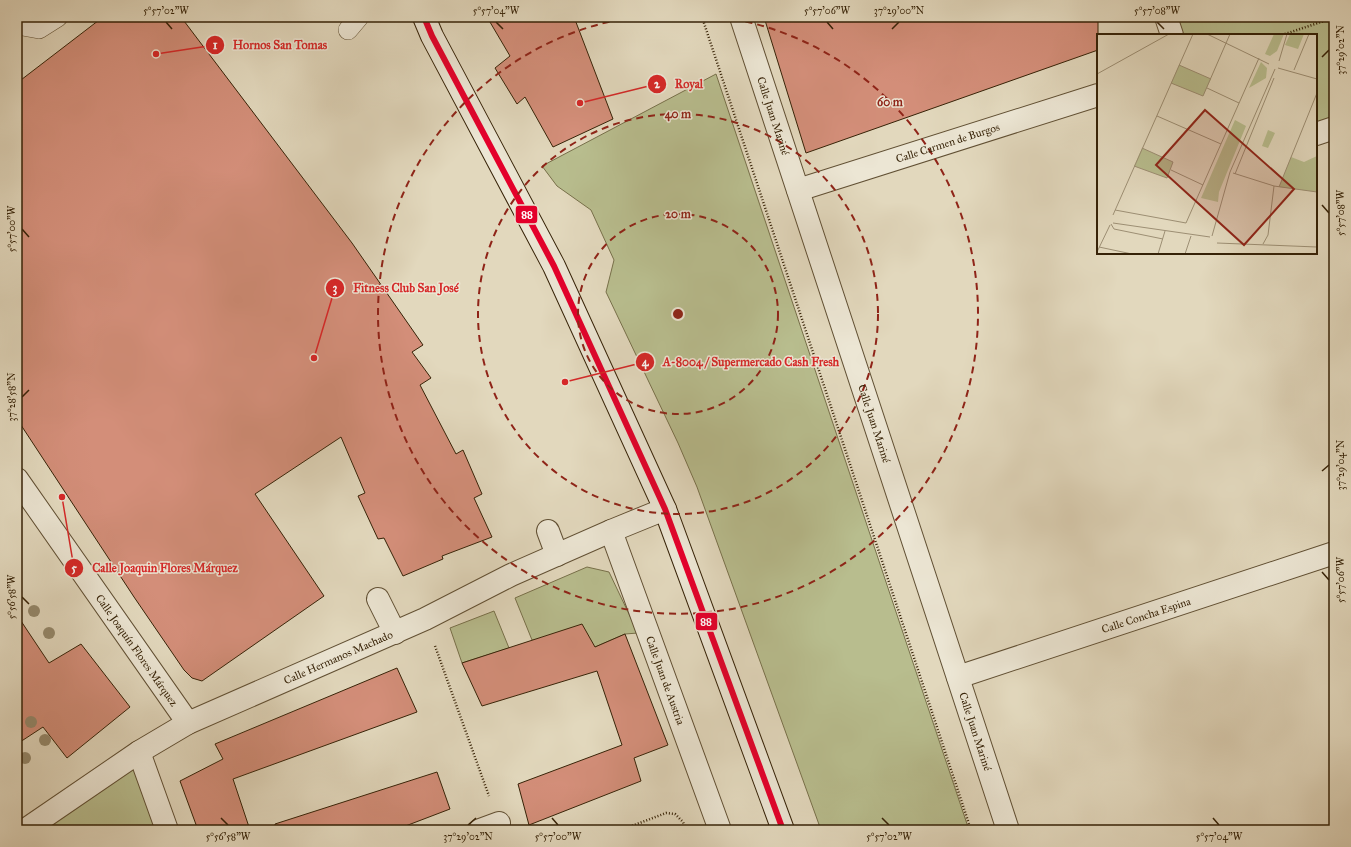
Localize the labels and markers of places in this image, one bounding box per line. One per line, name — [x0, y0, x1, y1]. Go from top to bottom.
callout: Hornos San Tomas — [205, 33, 335, 57]
callout: Royal — [647, 72, 711, 96]
callout: Fitness Club San José — [325, 276, 467, 300]
centre of rings — [671, 307, 685, 321]
callout: A-8004 / Supermercado Cash Fresh — [635, 350, 847, 374]
callout: Calle Joaquin Flores Márquez — [64, 556, 246, 580]

